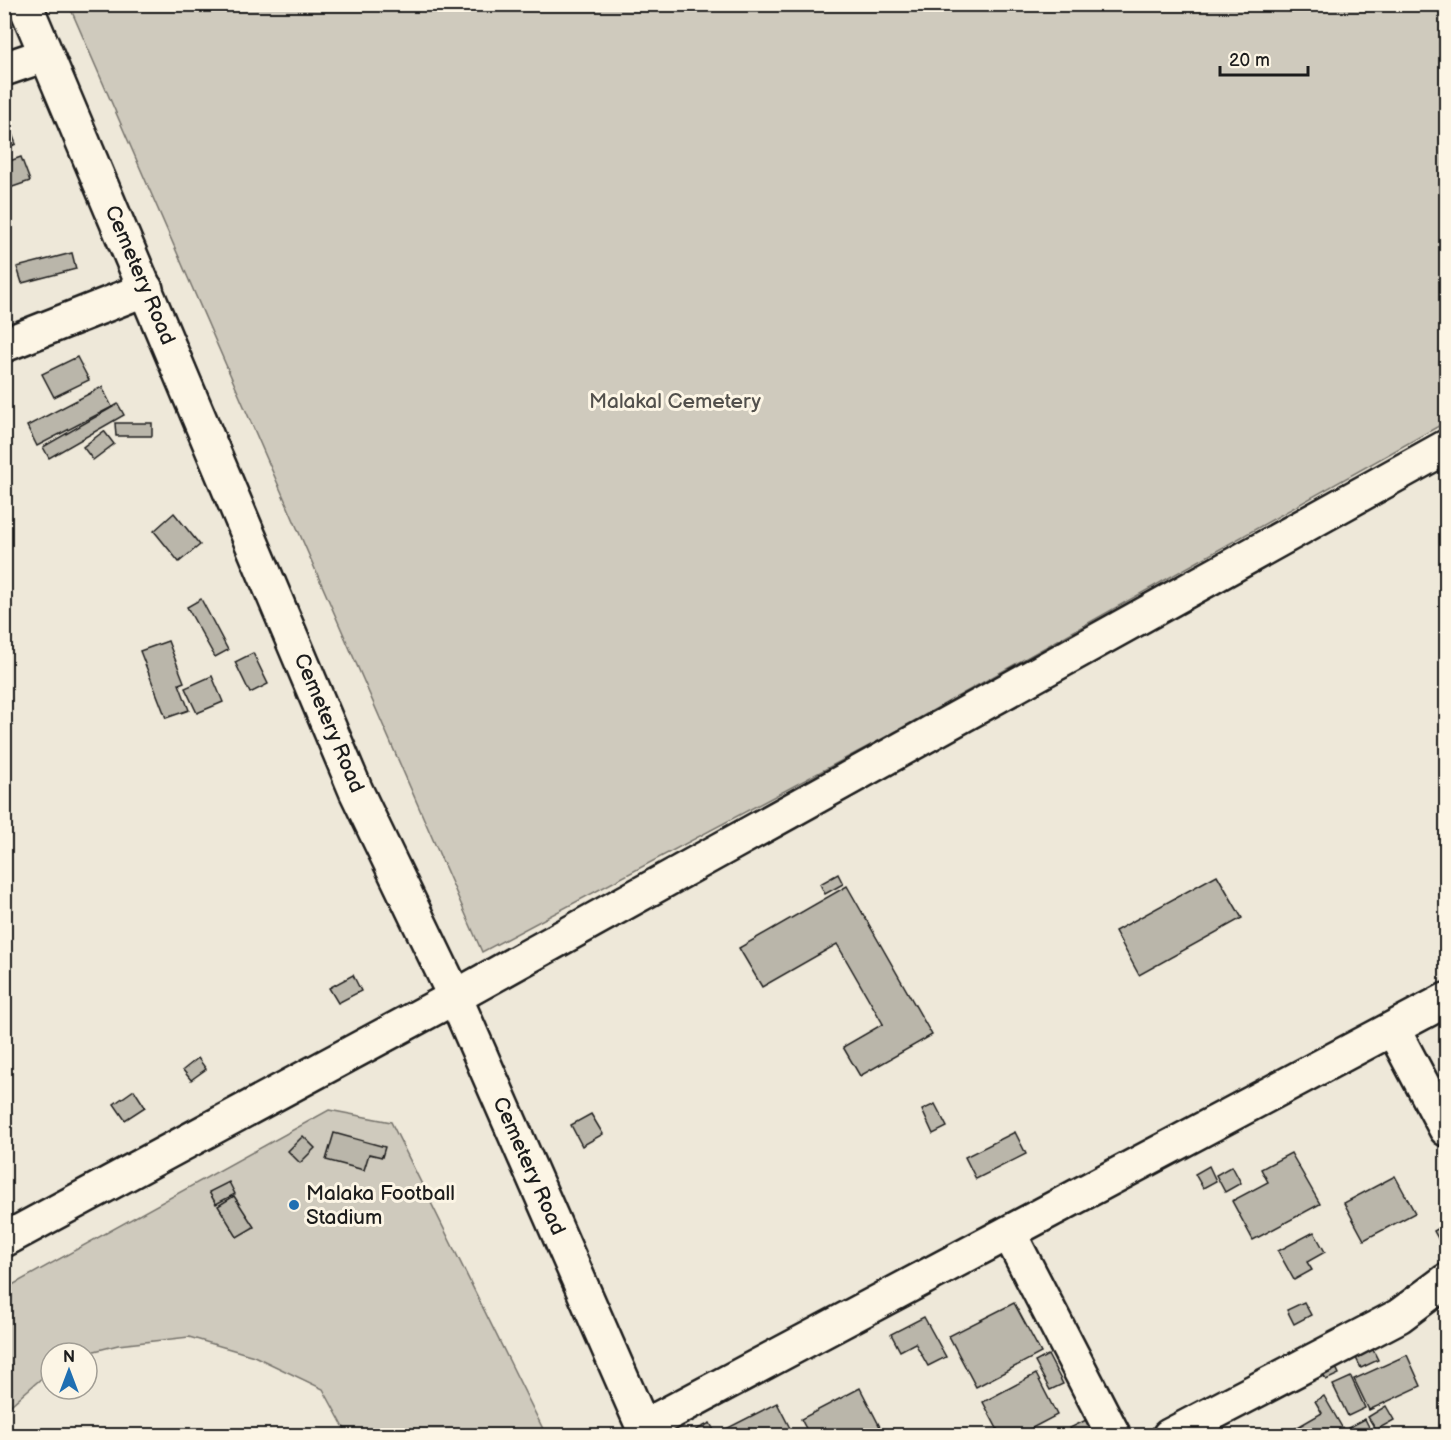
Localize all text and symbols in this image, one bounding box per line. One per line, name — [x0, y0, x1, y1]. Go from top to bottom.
scale bar — [1220, 39, 1308, 77]
text: 20 m — [1229, 50, 1270, 71]
street label: Cemetery Road — [99, 202, 181, 348]
park label: Malakal Cemetery — [589, 389, 762, 414]
street label: Cemetery Road — [288, 650, 370, 796]
street label: Cemetery Road — [487, 1093, 571, 1239]
place label: Malaka Football Stadium — [306, 1181, 455, 1230]
marker: Malaka Football Stadium — [287, 1198, 301, 1212]
north arrow — [39, 1341, 99, 1401]
text: N — [63, 1348, 75, 1367]

